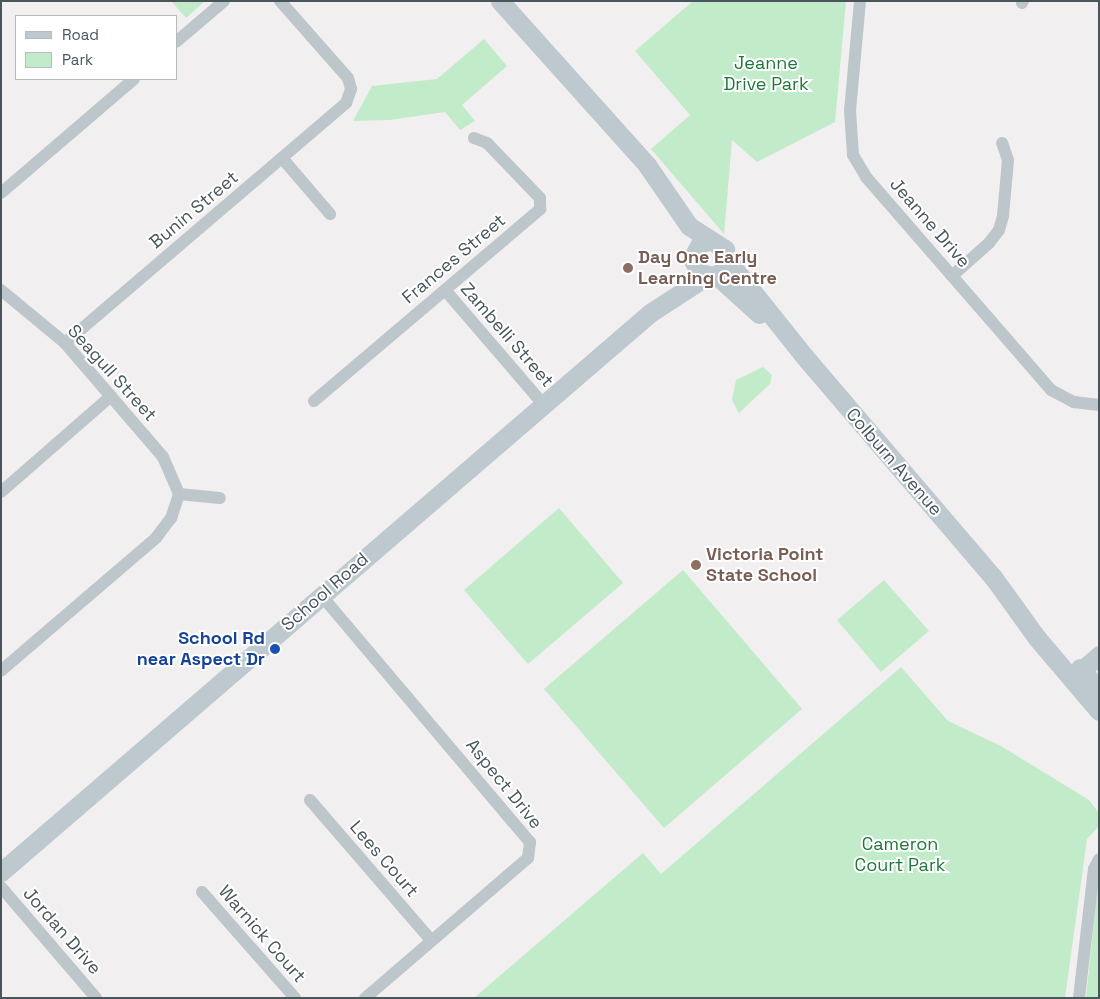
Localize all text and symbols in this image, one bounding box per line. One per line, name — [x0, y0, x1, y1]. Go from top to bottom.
legend — [15, 15, 178, 80]
text: Road — [62, 25, 99, 44]
text: Park — [62, 50, 93, 69]
park label: Jeanne Drive Park — [723, 53, 809, 96]
street label: Bunin Street — [145, 167, 243, 253]
street label: Jeanne Drive — [885, 174, 975, 272]
street label: Frances Street — [398, 210, 510, 308]
place label: Day One Early Learning Centre — [638, 247, 777, 290]
marker: Day One Early Learning Centre — [622, 262, 634, 274]
street label: Zambelli Street — [456, 278, 558, 392]
street label: Seagull Street — [63, 320, 161, 426]
street label: Colburn Avenue — [841, 404, 947, 520]
place label: Victoria Point State School — [706, 544, 823, 586]
street label: School Road — [277, 548, 373, 636]
marker: Victoria Point State School — [690, 559, 702, 571]
place label: School Rd near Aspect Dr — [137, 628, 265, 670]
marker: School Rd near Aspect Dr — [269, 643, 281, 655]
street label: Aspect Drive — [461, 735, 547, 833]
street label: Lees Court — [345, 816, 423, 902]
park label: Cameron Court Park — [855, 834, 945, 876]
street label: Warnick Court — [214, 881, 310, 987]
street label: Jordan Drive — [18, 883, 106, 979]

